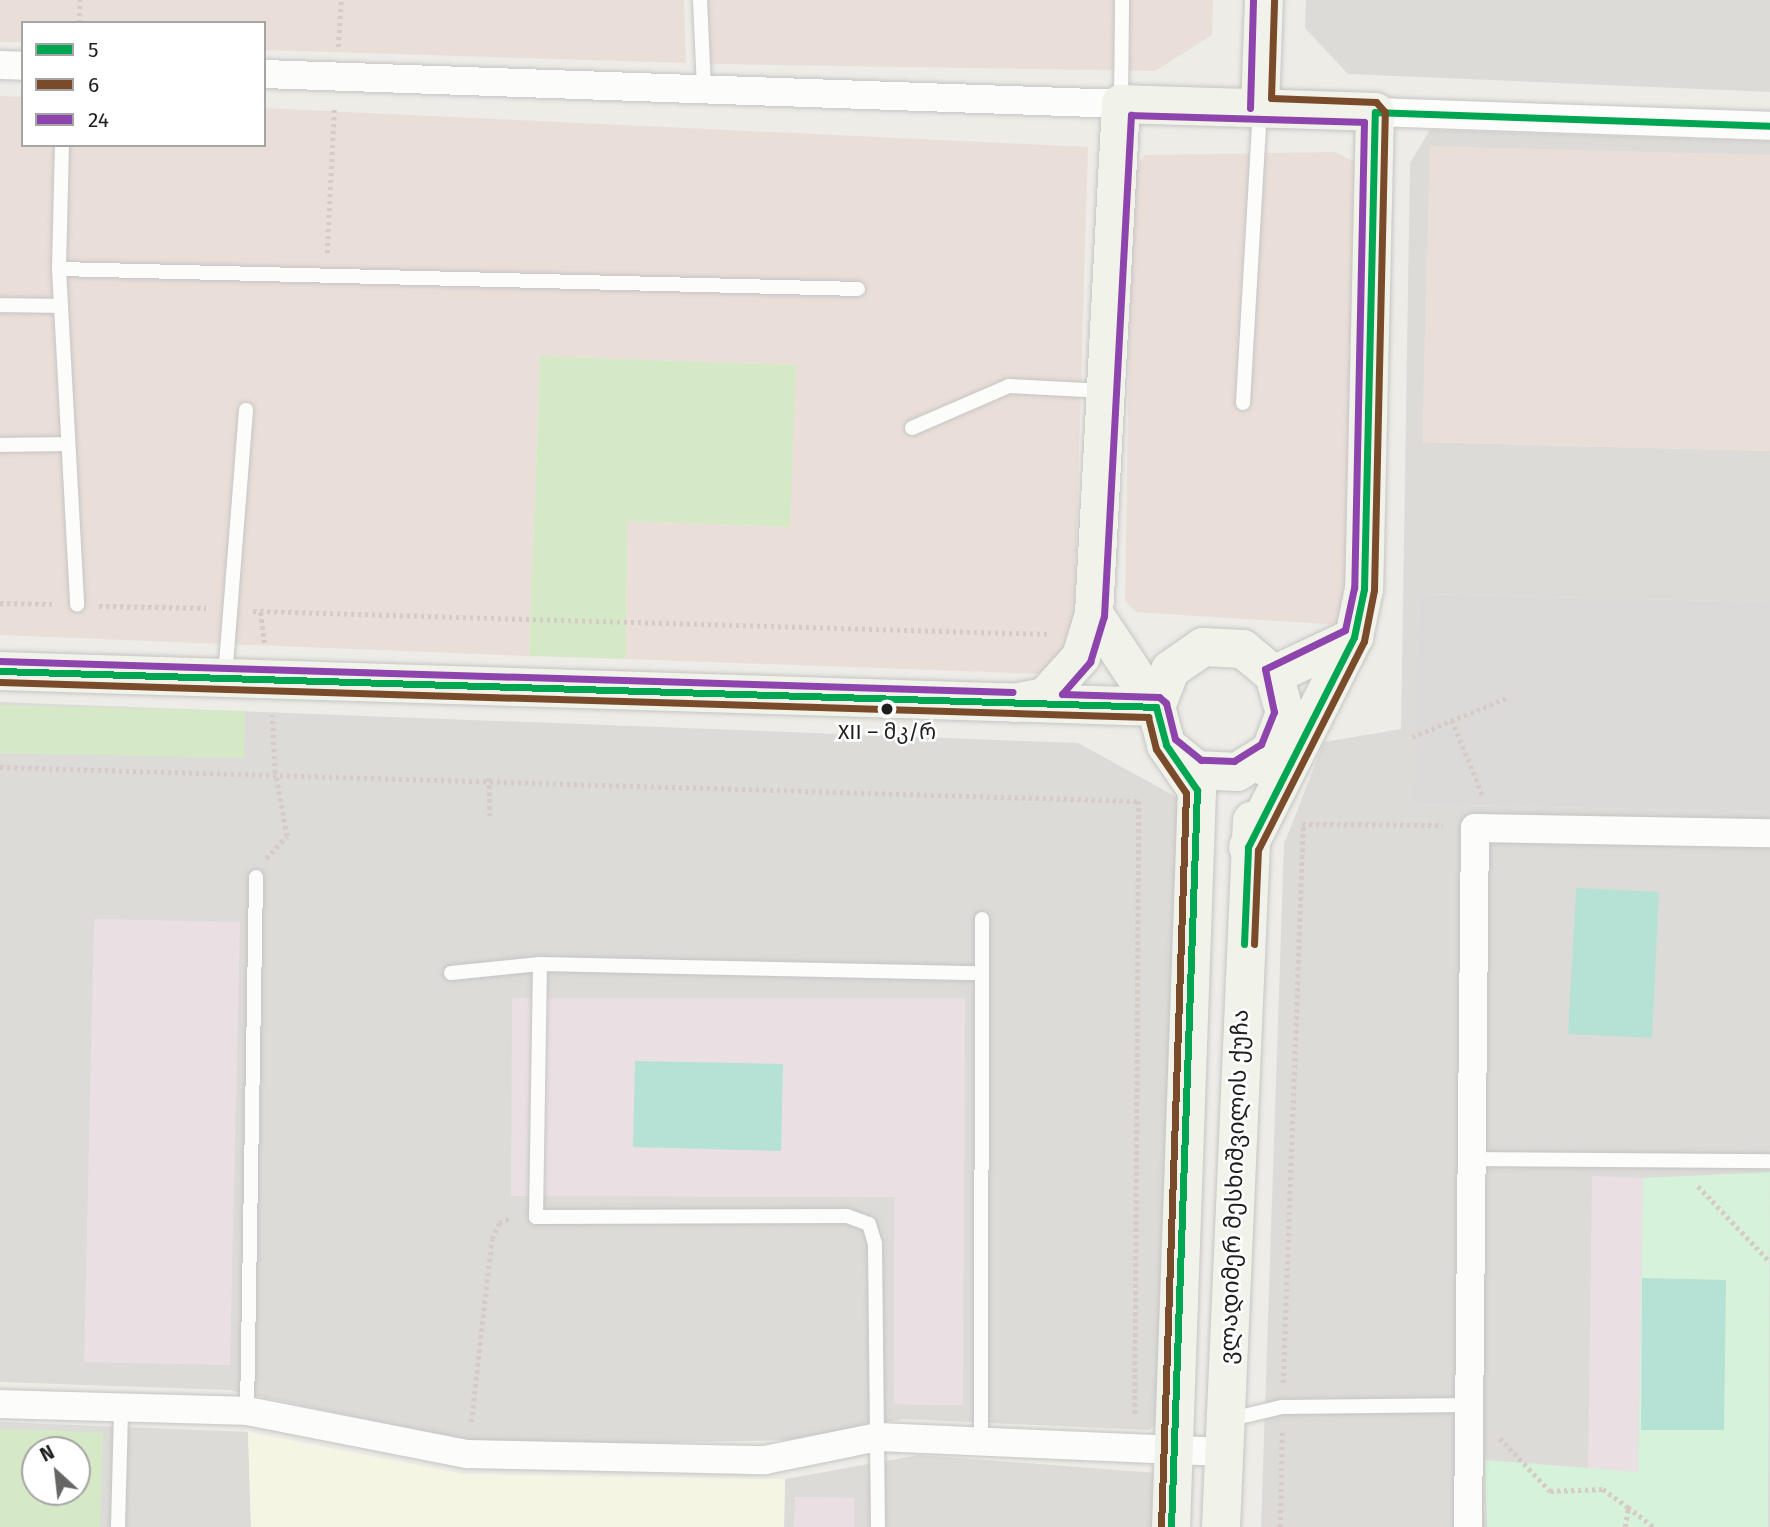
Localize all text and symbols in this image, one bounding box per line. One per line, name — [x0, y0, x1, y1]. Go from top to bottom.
legend — [21, 21, 266, 147]
text: 5 — [88, 37, 99, 63]
text: 6 — [88, 72, 99, 98]
text: 24 — [88, 107, 109, 133]
marker: XII – მკ/რ — [880, 702, 894, 716]
place label: XII – მკ/რ — [838, 719, 936, 745]
street label: ვლადიმერ მესხიშვილის ქუჩა — [1214, 1009, 1254, 1365]
north arrow — [21, 1436, 91, 1506]
text: N — [36, 1441, 58, 1467]

